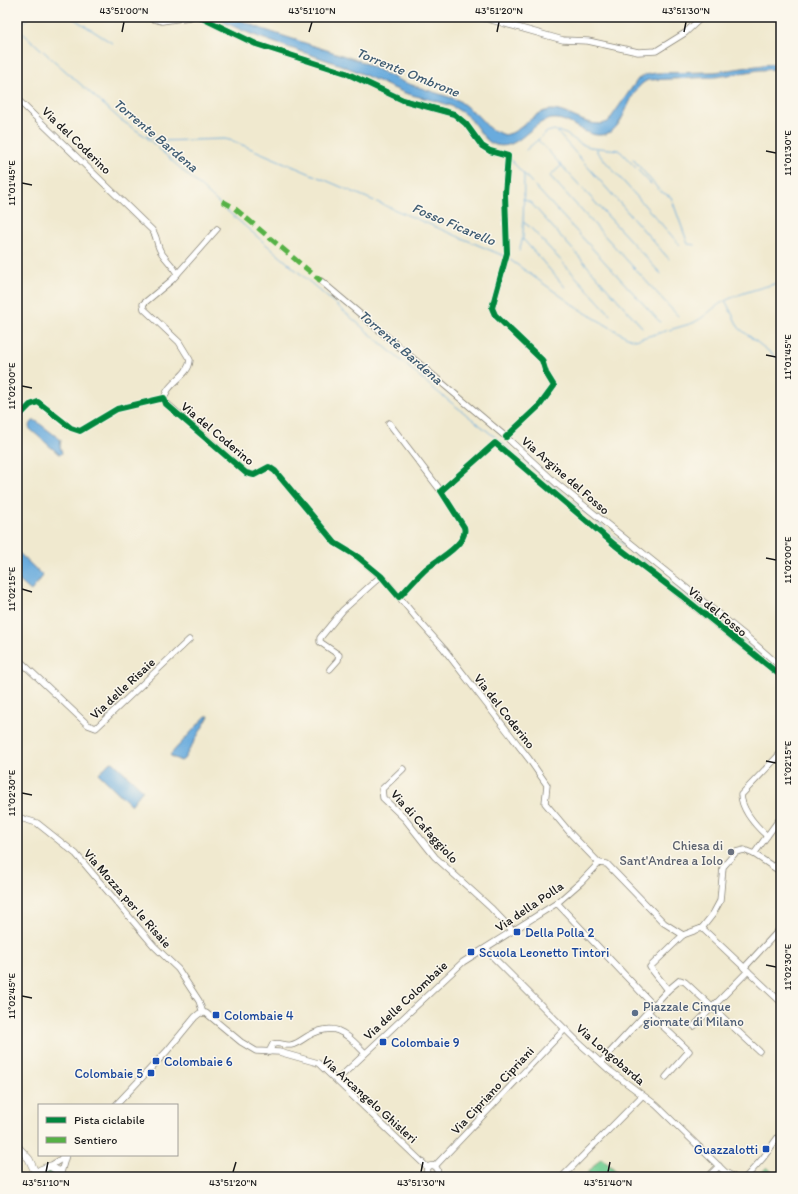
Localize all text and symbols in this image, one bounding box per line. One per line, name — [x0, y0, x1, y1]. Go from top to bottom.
text: 43°51'00"N — [100, 4, 149, 17]
text: 43°51'10"N — [288, 4, 336, 17]
text: 43°51'20"N — [475, 4, 523, 17]
text: 43°51'30"N — [662, 4, 710, 17]
water label: Torrente Ombrone — [354, 44, 463, 101]
water label: Torrente Bardena — [110, 95, 202, 176]
street label: Via del Coderino — [39, 103, 115, 177]
text: 11°01'30"E — [781, 130, 794, 176]
text: 11°01'45"E — [5, 160, 18, 206]
water label: Fosso Ficarello — [410, 199, 499, 250]
water label: Torrente Bardena — [355, 306, 447, 389]
text: 11°01'45"E — [781, 334, 794, 380]
text: 11°02'00"E — [5, 362, 18, 410]
street label: Via del Coderino — [178, 398, 257, 468]
street label: Via Argine del Fosso — [519, 433, 613, 518]
text: 11°02'00"E — [781, 536, 794, 584]
text: 11°02'15"E — [5, 566, 18, 611]
street label: Via del Fosso — [685, 583, 750, 640]
street label: Via delle Risaie — [87, 654, 158, 722]
street label: Via del Coderino — [471, 671, 539, 752]
text: 11°02'15"E — [781, 740, 794, 785]
text: 11°02'30"E — [5, 769, 18, 816]
street label: Via di Cafaggiolo — [388, 786, 462, 866]
place label: Chiesa di Sant'Andrea a Iolo — [620, 838, 723, 868]
street label: Via Mozza per le Risaie — [81, 846, 175, 951]
marker: Chiesa di Sant'Andrea a Iolo — [726, 847, 736, 857]
street label: Via della Polla — [492, 878, 566, 935]
place label: Della Polla 2 — [525, 925, 595, 940]
marker: Della Polla 2 — [512, 927, 522, 937]
text: 11°02'30"E — [781, 943, 794, 990]
place label: Scuola Leonetto Tintori — [479, 945, 609, 960]
marker: Scuola Leonetto Tintori — [466, 947, 476, 957]
street label: Via delle Colombaie — [360, 958, 450, 1043]
text: 11°02'45"E — [5, 973, 18, 1019]
place label: Piazzale Cinque giornate di Milano — [643, 999, 744, 1029]
place label: Colombaie 4 — [224, 1008, 294, 1023]
marker: Piazzale Cinque giornate di Milano — [630, 1008, 640, 1018]
marker: Colombaie 4 — [211, 1010, 221, 1020]
street label: Via Longobarda — [573, 1020, 648, 1088]
place label: Colombaie 9 — [391, 1035, 460, 1050]
marker: Colombaie 9 — [378, 1037, 388, 1047]
street label: Via Cipriano Cipriani — [448, 1043, 537, 1137]
street label: Via Arcangelo Ghisleri — [319, 1053, 420, 1146]
place label: Colombaie 6 — [164, 1054, 233, 1069]
marker: Colombaie 6 — [151, 1056, 161, 1066]
place label: Colombaie 5 — [74, 1066, 143, 1081]
marker: Colombaie 5 — [146, 1068, 156, 1078]
legend — [38, 1104, 178, 1156]
text: Pista ciclabile — [74, 1113, 145, 1127]
text: Sentiero — [74, 1133, 118, 1147]
place label: Guazzalotti — [694, 1142, 758, 1157]
marker: Guazzalotti — [761, 1144, 771, 1154]
text: 43°51'10"N — [22, 1176, 70, 1189]
text: 43°51'20"N — [209, 1176, 257, 1189]
text: 43°51'30"N — [397, 1176, 445, 1189]
text: 43°51'40"N — [584, 1176, 633, 1189]

